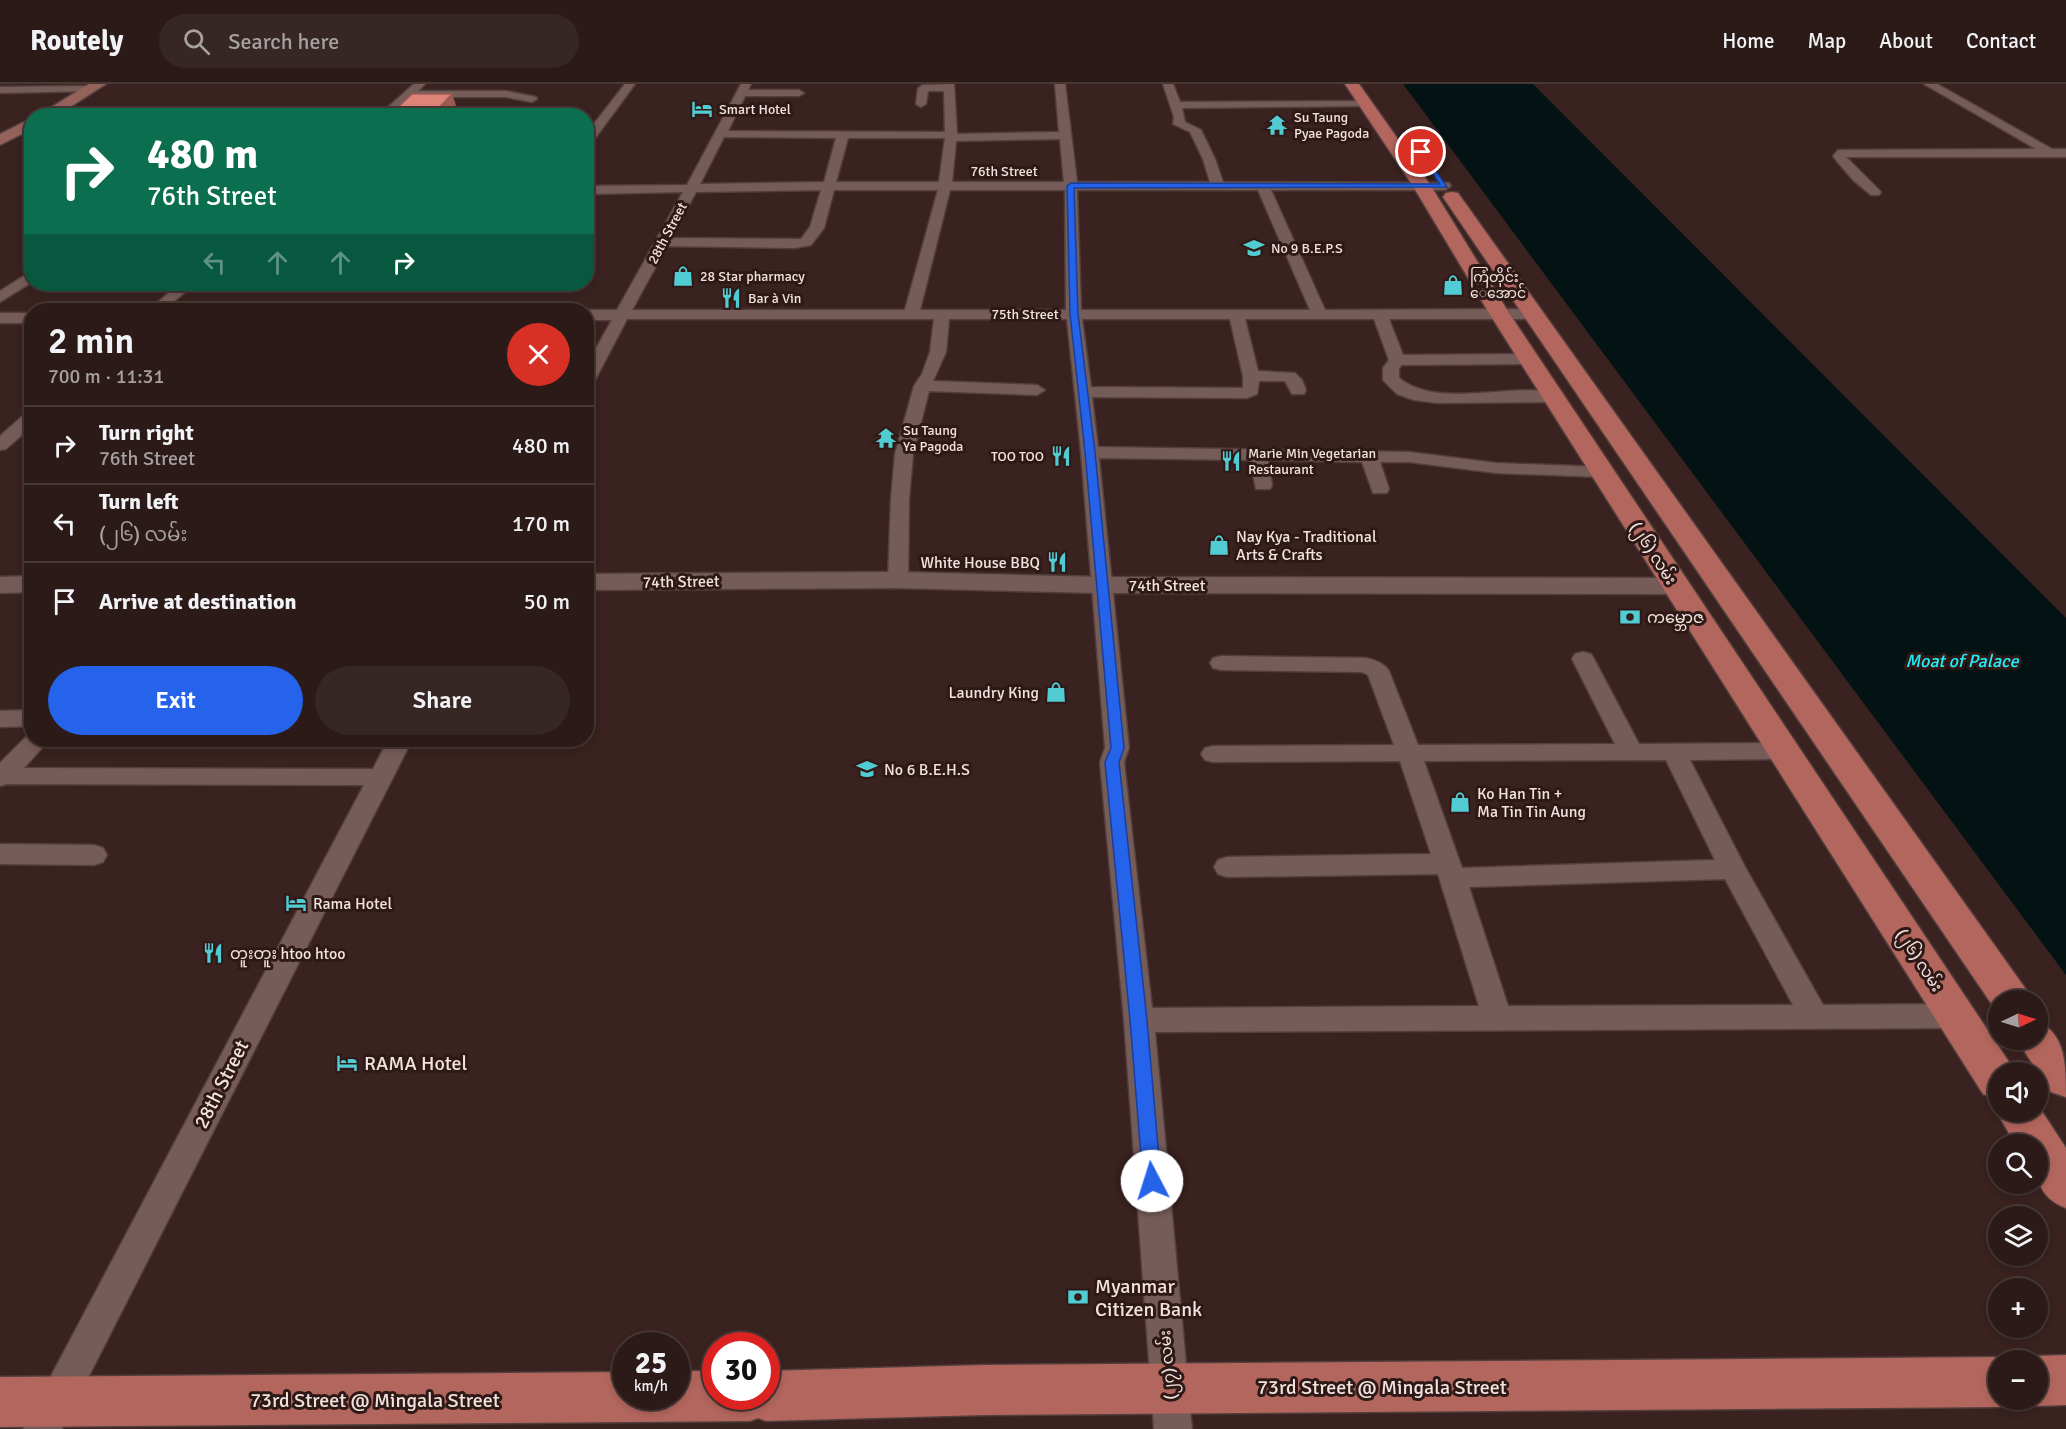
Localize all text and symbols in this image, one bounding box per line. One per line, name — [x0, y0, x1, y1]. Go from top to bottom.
search box — [159, 14, 579, 68]
text: Routely — [30, 24, 123, 58]
icon: search — [180, 25, 213, 58]
text: Search here — [228, 28, 339, 55]
text: Home — [1722, 28, 1775, 54]
text: Map — [1808, 28, 1846, 54]
text: About — [1879, 28, 1933, 54]
text: Contact — [1966, 28, 2036, 54]
hotel icon: Smart Hotel — [690, 97, 714, 121]
place label: Smart Hotel — [719, 101, 791, 118]
place label: Su Taung Pyae Pagoda — [1294, 109, 1369, 142]
temple icon: Su Taung Pyae Pagoda — [1265, 113, 1289, 137]
pin — [1395, 126, 1446, 177]
text: 480 m — [147, 129, 258, 180]
icon: right — [48, 132, 126, 210]
icon: arrive — [1404, 135, 1437, 168]
street label: 76th Street — [970, 163, 1038, 180]
text: 76th Street — [147, 180, 277, 213]
street label: 28th Street — [644, 199, 691, 267]
school or university icon: No 9 B.E.P.S — [1242, 236, 1266, 260]
place label: No 9 B.E.P.S — [1271, 240, 1343, 257]
icon: left — [198, 246, 231, 279]
icon: ahead — [261, 246, 294, 279]
icon: ahead — [324, 246, 357, 279]
icon: right — [387, 246, 420, 279]
shop icon: 28 Star pharmacy — [671, 264, 695, 288]
place label: ကြံတိုင်း‌ ‌ေအောင် — [1470, 267, 1526, 302]
place label: 28 Star pharmacy — [700, 268, 805, 285]
shop icon: ကြံတိုင်း‌ ‌ေအောင် — [1441, 273, 1465, 297]
restaurant icon: Bar à Vin — [719, 286, 743, 310]
place label: Bar à Vin — [748, 290, 801, 307]
street label: 75th Street — [991, 306, 1059, 323]
text: 2 min — [48, 319, 134, 364]
button: close — [507, 323, 570, 386]
text: 700 m · 11:31 — [48, 364, 164, 389]
text: Turn right — [99, 419, 194, 446]
place label: Su Taung Ya Pagoda — [903, 422, 963, 455]
temple icon: Su Taung Ya Pagoda — [874, 426, 898, 450]
icon: right — [48, 429, 81, 462]
text: 480 m — [512, 432, 570, 459]
restaurant icon: TOO TOO — [1049, 444, 1073, 468]
place label: Marie Min Vegetarian Restaurant — [1248, 445, 1376, 478]
text: 76th Street — [99, 446, 195, 471]
place label: TOO TOO — [991, 448, 1044, 465]
restaurant icon: Marie Min Vegetarian Restaurant — [1219, 449, 1243, 473]
text: Turn left — [99, 488, 179, 515]
icon: left — [48, 507, 81, 540]
text: 170 m — [512, 510, 570, 537]
street label: (၂၆) လမ်း — [1623, 517, 1683, 590]
text: (၂၆) လမ်း — [99, 522, 188, 547]
place label: Nay Kya - Traditional Arts & Crafts — [1236, 527, 1377, 565]
shop icon: Nay Kya - Traditional Arts & Crafts — [1207, 533, 1231, 557]
restaurant icon: White House BBQ — [1045, 550, 1069, 574]
place label: White House BBQ — [920, 553, 1040, 573]
street label: 74th Street — [642, 571, 720, 593]
street label: 74th Street — [1129, 576, 1206, 596]
icon: arrive — [48, 585, 81, 618]
text: Arrive at destination — [99, 588, 296, 615]
text: 50 m — [524, 588, 570, 615]
bank icon: ကမ္ဘောဇ — [1618, 605, 1642, 629]
place label: ကမ္ဘောဇ — [1647, 608, 1704, 631]
water label: Moat of Palace — [1905, 650, 2019, 672]
button: Exit — [48, 666, 303, 735]
button: Share — [315, 666, 570, 735]
shop icon: Laundry King — [1044, 680, 1068, 704]
place label: Laundry King — [948, 683, 1039, 703]
school or university icon: No 6 B.E.H.S — [855, 757, 879, 781]
place label: No 6 B.E.H.S — [884, 760, 970, 780]
place label: Ko Han Tin + Ma Tin Tin Aung — [1477, 784, 1586, 822]
shop icon: Ko Han Tin + Ma Tin Tin Aung — [1448, 790, 1472, 814]
hotel icon: Rama Hotel — [284, 891, 308, 915]
place label: Rama Hotel — [313, 894, 392, 914]
street label: (၂၆) လမ်း — [1889, 924, 1949, 997]
restaurant icon: တူးတူး htoo htoo — [201, 941, 225, 965]
place label: တူးတူး htoo htoo — [230, 944, 346, 968]
north arrow — [1988, 990, 2048, 1050]
map controls — [1988, 990, 2048, 1410]
street label: 28th Street — [189, 1036, 254, 1133]
hotel icon: RAMA Hotel — [335, 1051, 359, 1075]
place label: RAMA Hotel — [364, 1051, 468, 1076]
button: sound — [1988, 1062, 2048, 1122]
button: search — [1988, 1134, 2048, 1194]
position arrow — [1120, 1149, 1184, 1213]
button: layers — [1988, 1206, 2048, 1266]
place label: Myanmar Citizen Bank — [1095, 1274, 1202, 1322]
button: + — [1988, 1278, 2048, 1338]
bank icon: Myanmar Citizen Bank — [1066, 1285, 1090, 1309]
street label: (၂၇) လမ်း — [1153, 1329, 1184, 1401]
speed limit sign: 30 — [702, 1332, 780, 1410]
text: 25 — [635, 1345, 667, 1382]
button: − — [1988, 1350, 2048, 1410]
street label: 73rd Street @ Mingala Street — [1257, 1375, 1507, 1400]
text: km/h — [634, 1377, 668, 1395]
street label: 73rd Street @ Mingala Street — [250, 1388, 500, 1413]

